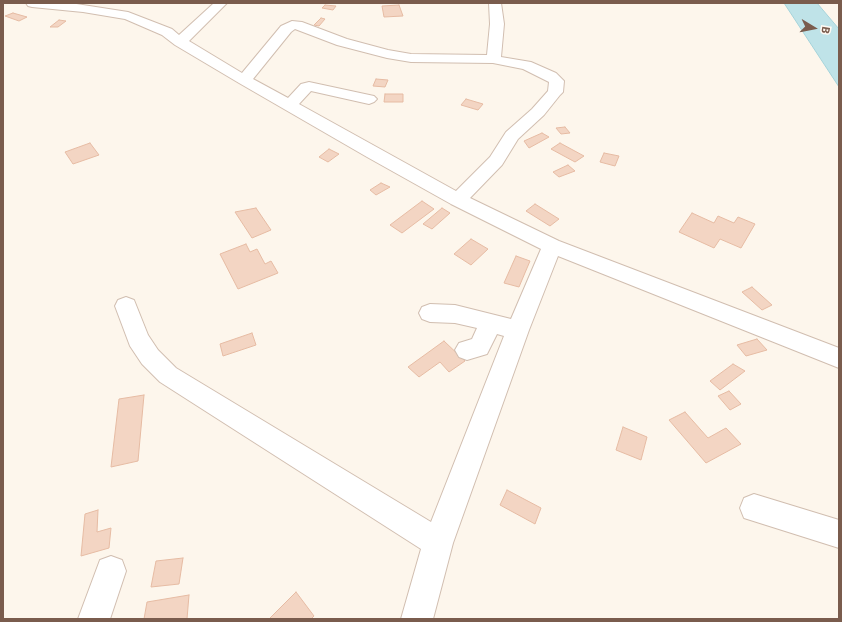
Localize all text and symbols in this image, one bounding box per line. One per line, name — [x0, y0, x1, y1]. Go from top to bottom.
north arrow — [794, 8, 834, 48]
text: B — [818, 25, 834, 35]

